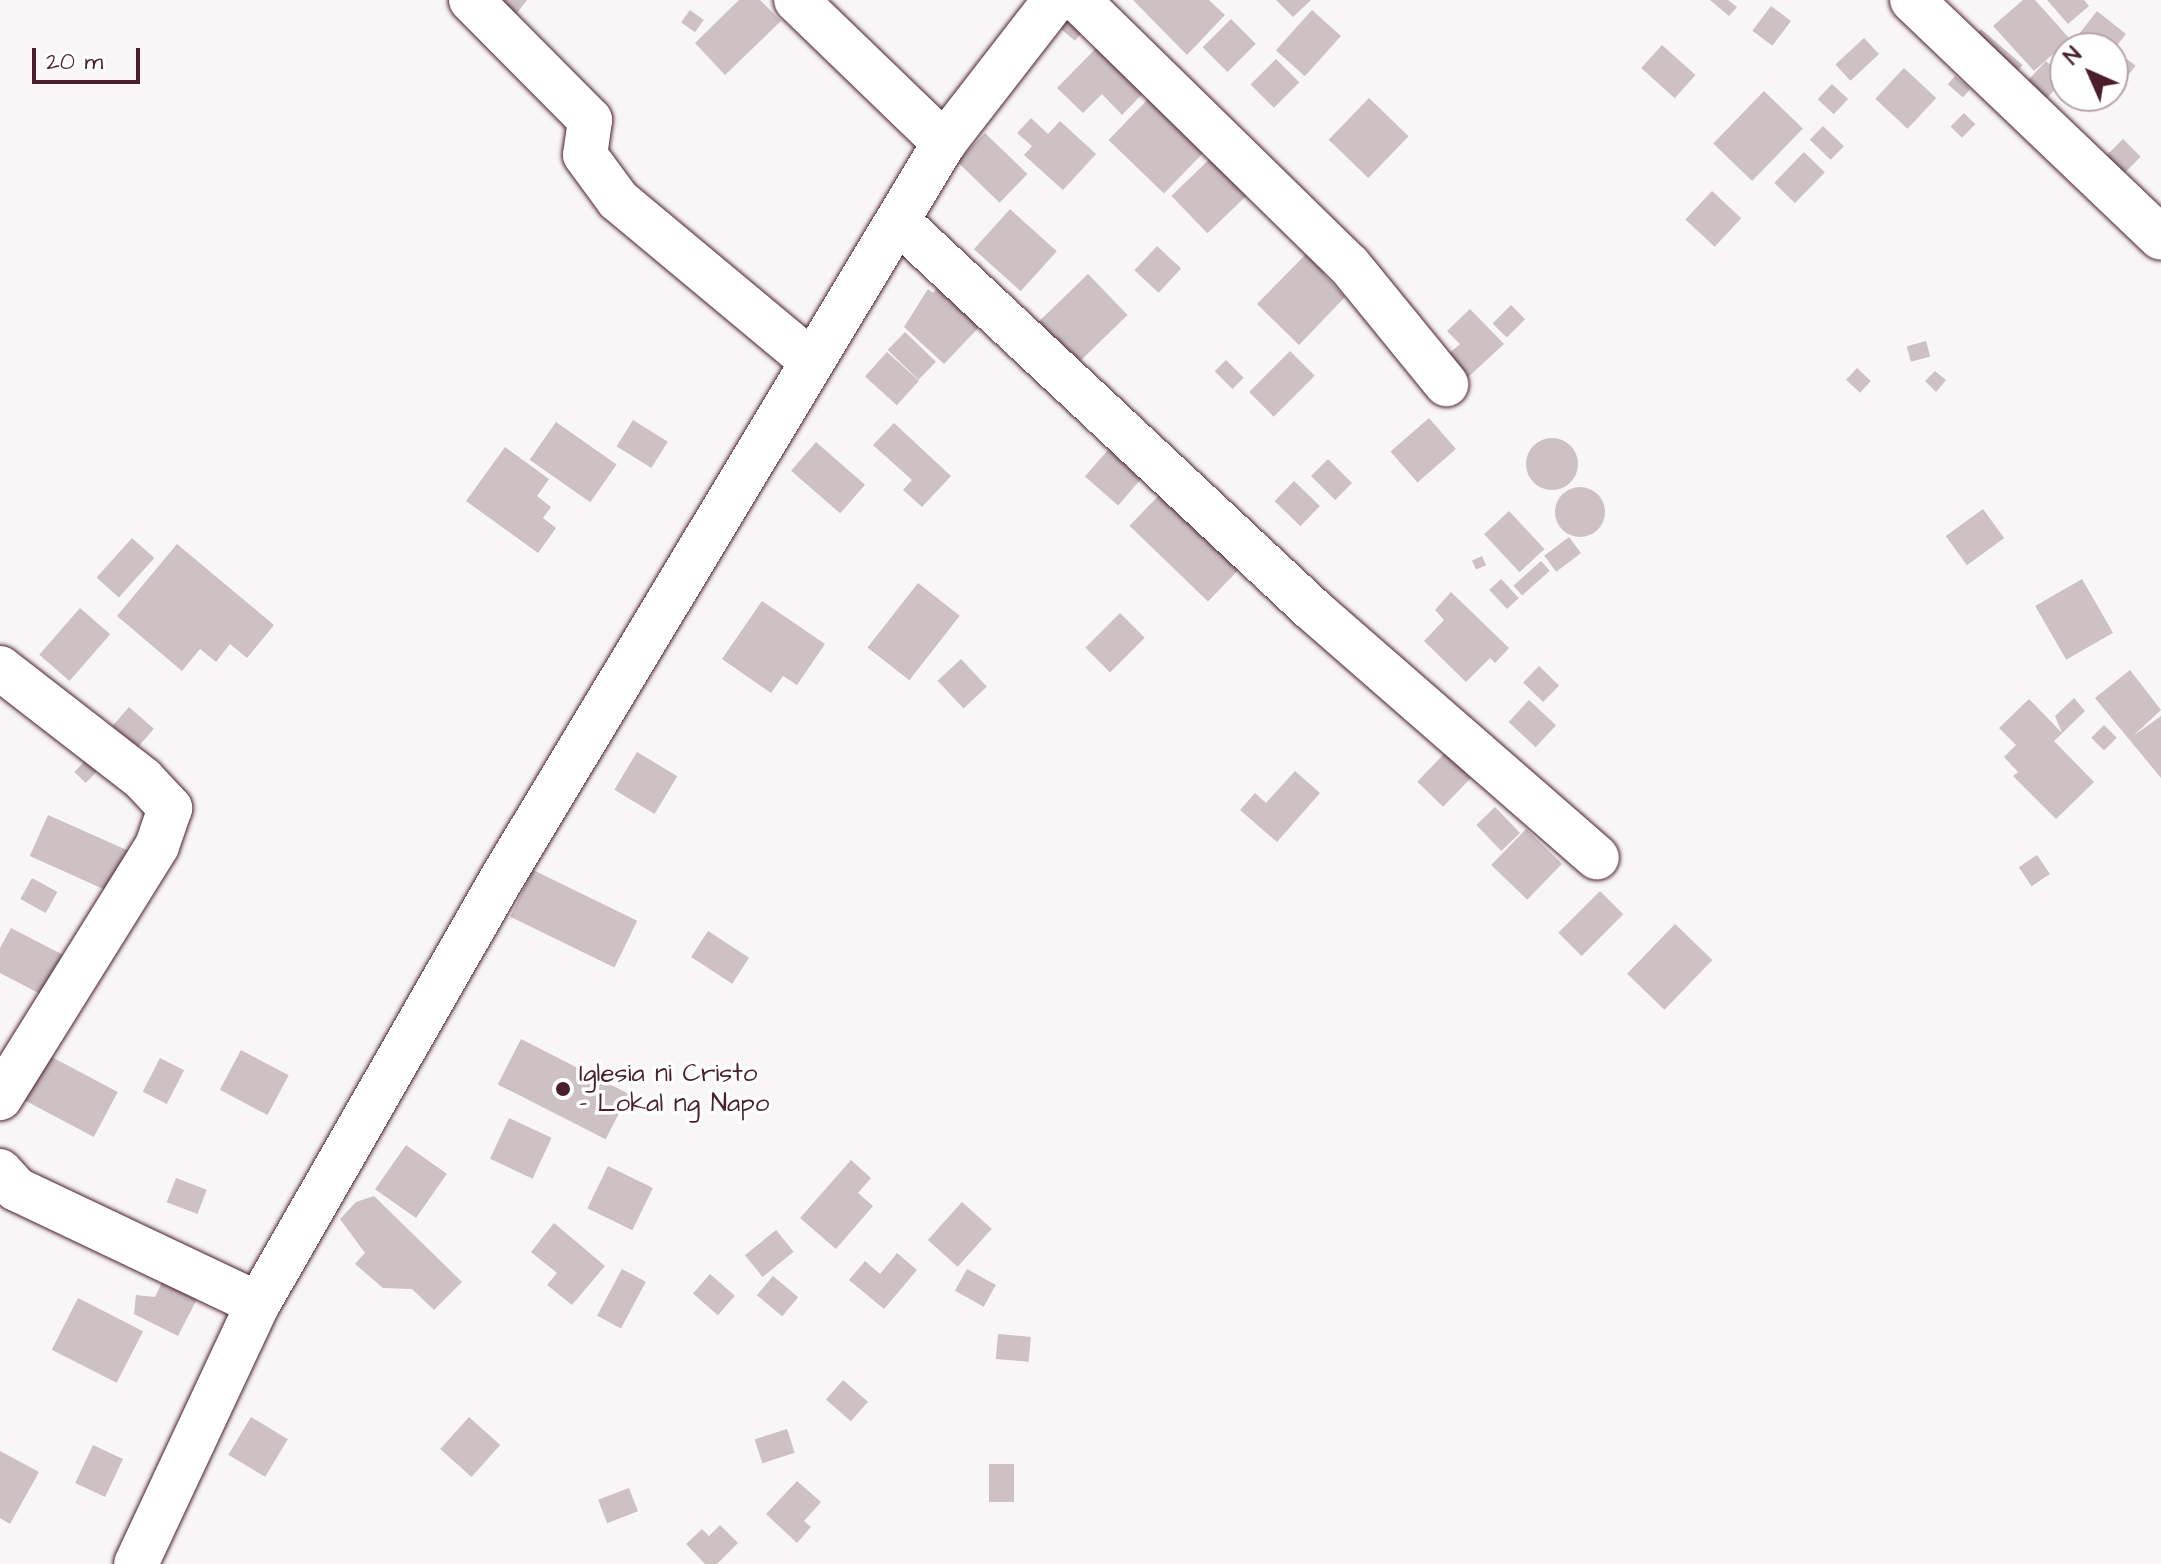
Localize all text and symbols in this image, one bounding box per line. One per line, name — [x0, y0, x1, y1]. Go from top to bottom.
scale bar — [36, 32, 144, 82]
north arrow — [2049, 32, 2129, 112]
text: N — [2057, 40, 2089, 72]
text: 20 m — [46, 45, 103, 79]
place label: Iglesia ni Cristo - Lokal ng Napo — [579, 1058, 769, 1120]
marker: Iglesia ni Cristo - Lokal ng Napo — [554, 1080, 572, 1098]

